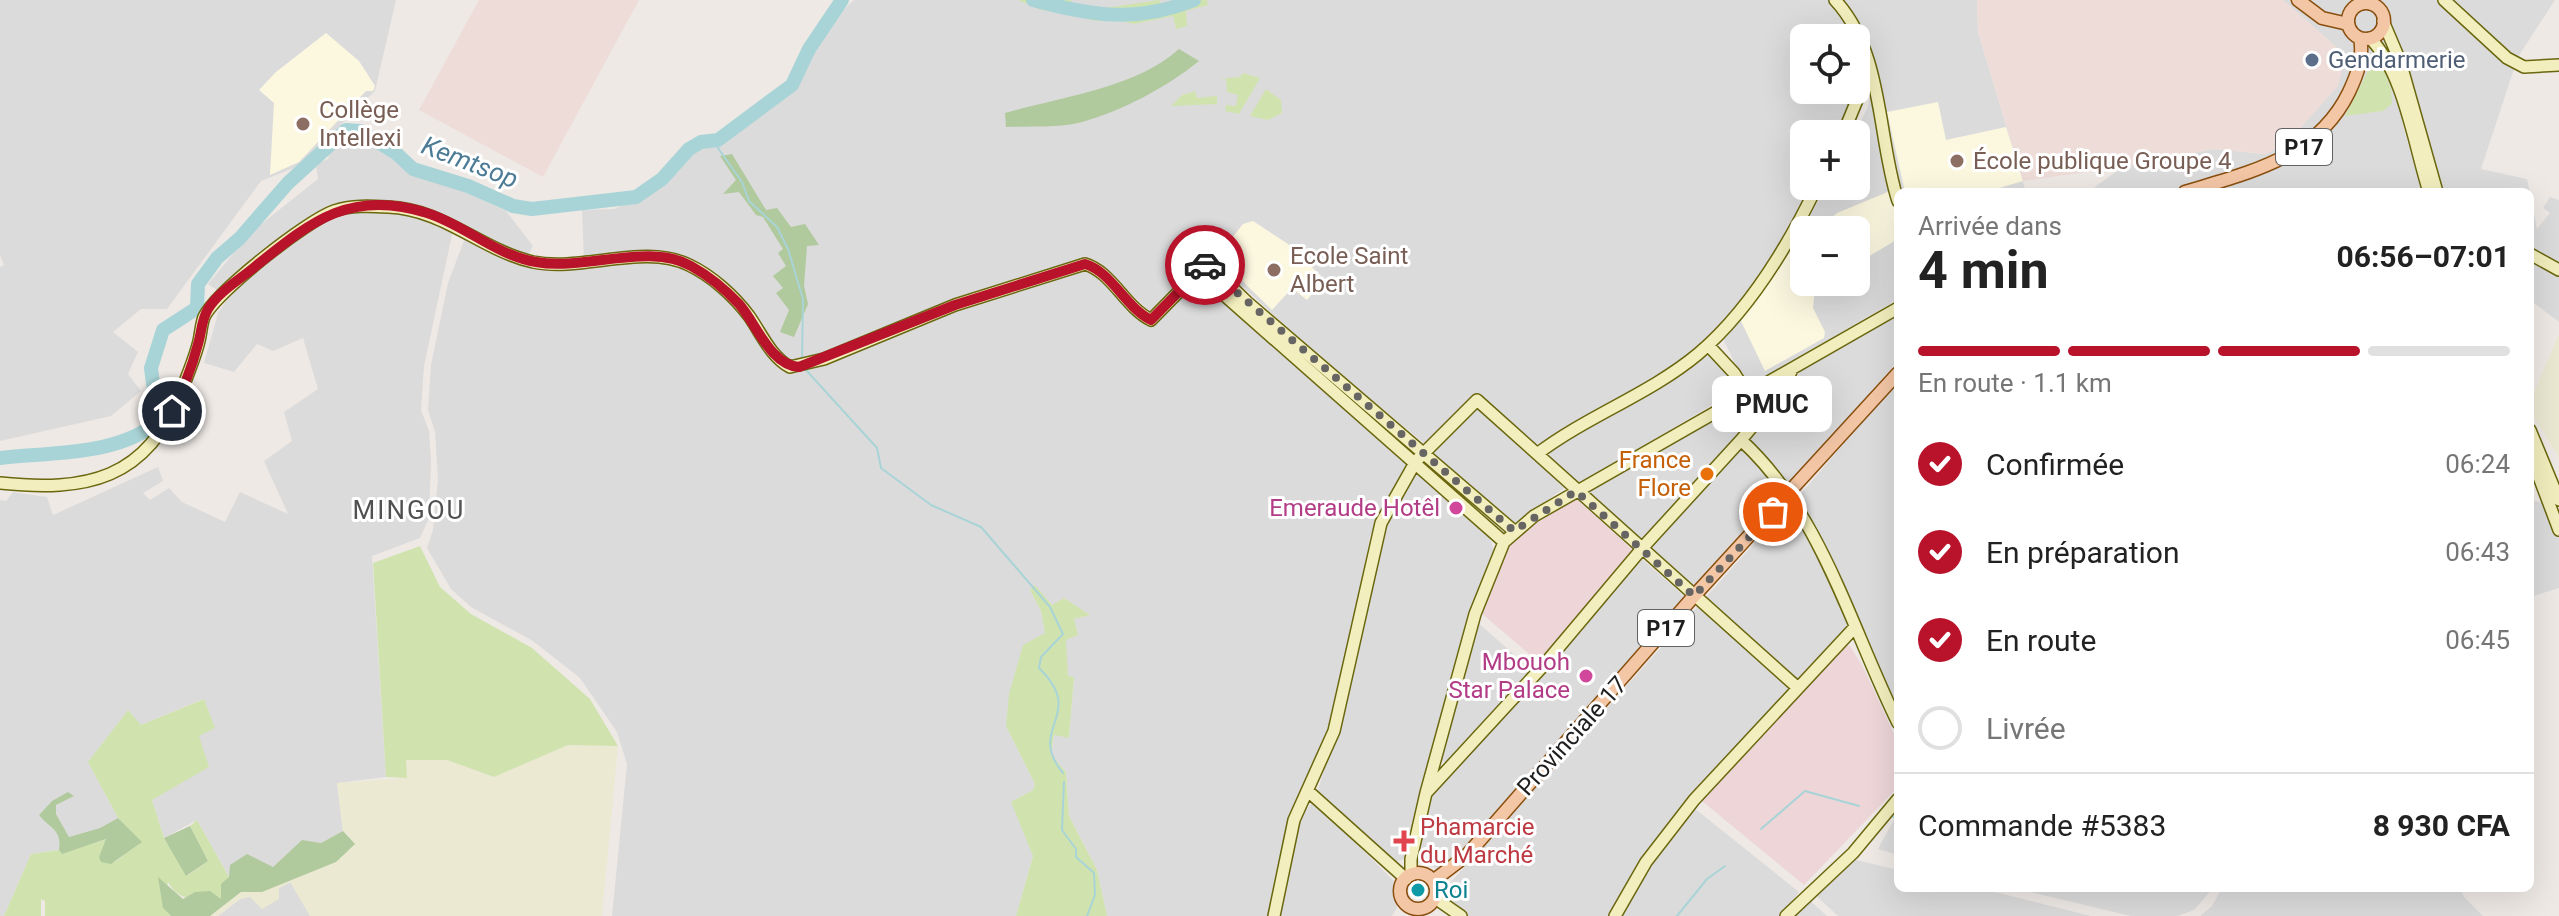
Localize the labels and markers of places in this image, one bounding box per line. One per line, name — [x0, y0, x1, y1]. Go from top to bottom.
place label: Gendarmerie — [2328, 46, 2466, 74]
marker: Gendarmerie — [2303, 51, 2321, 69]
place label: Collège Intellexi — [319, 96, 402, 152]
marker: Collège Intellexi — [294, 115, 312, 133]
place label: École publique Groupe 4 — [1973, 147, 2231, 175]
marker: École publique Groupe 4 — [1948, 152, 1966, 170]
place label: Ecole Saint Albert — [1290, 242, 1409, 298]
marker: Ecole Saint Albert — [1265, 261, 1283, 279]
callout: PMUC — [1713, 376, 1833, 432]
pin — [138, 377, 206, 445]
place label: France Flore — [1619, 446, 1691, 502]
marker: France Flore — [1698, 465, 1716, 483]
pin — [1739, 478, 1807, 546]
place label: Emeraude Hotêl — [1269, 494, 1440, 522]
marker: Emeraude Hotêl — [1447, 499, 1465, 517]
place label: Mbouoh Star Palace — [1449, 648, 1570, 704]
marker: Mbouoh Star Palace — [1577, 667, 1595, 685]
place label: Phamarcie du Marché — [1420, 813, 1535, 869]
marker: Phamarcie du Marché — [1395, 832, 1413, 850]
place label: Roi — [1434, 876, 1468, 904]
marker: Roi — [1409, 881, 1427, 899]

